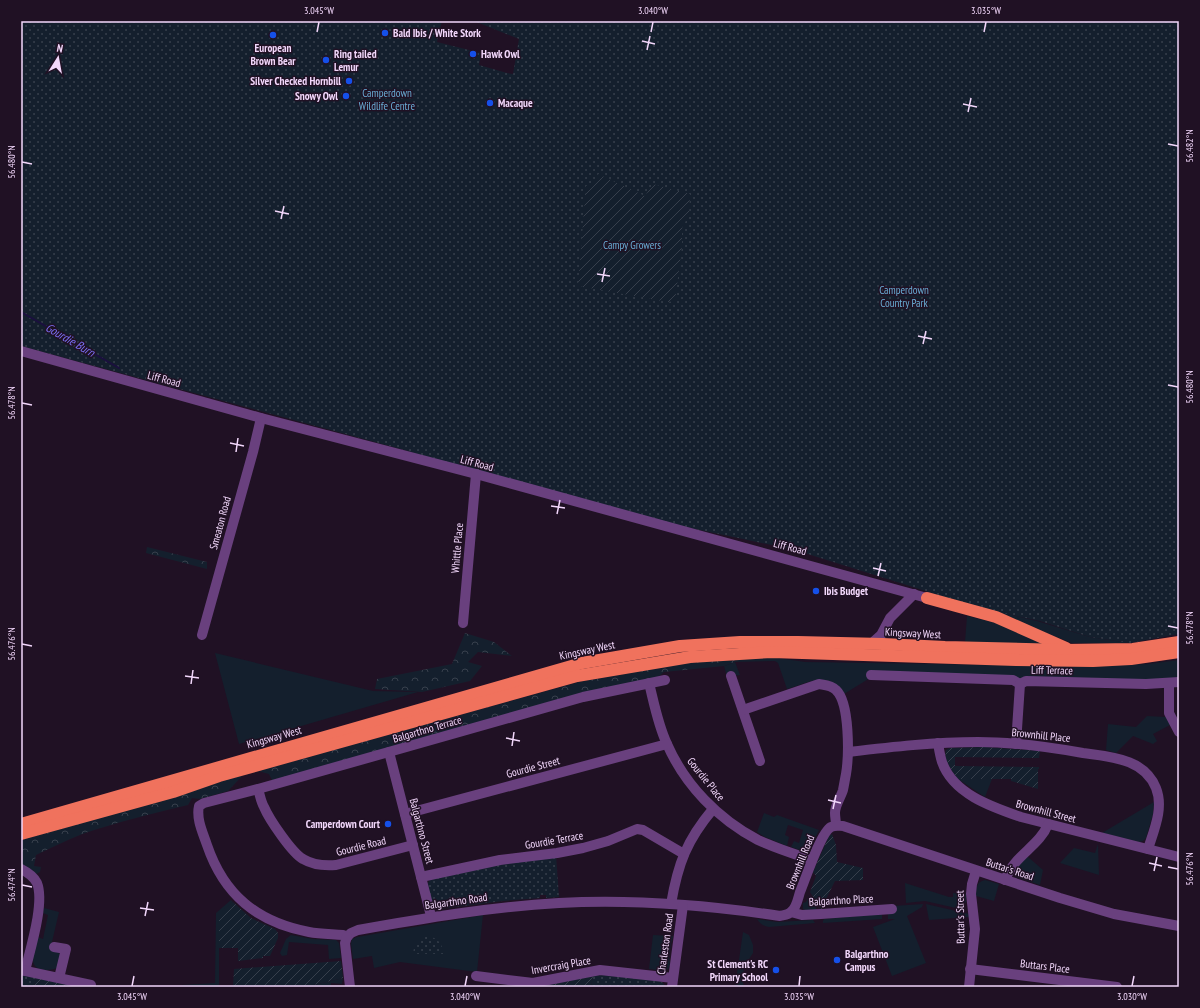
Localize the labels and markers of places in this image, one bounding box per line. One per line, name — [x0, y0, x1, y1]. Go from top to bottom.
place label: Bald Ibis / White Stork — [393, 26, 481, 40]
marker: Bald Ibis / White Stork — [380, 28, 390, 38]
marker: European Brown Bear — [268, 30, 278, 40]
place label: European Brown Bear — [250, 41, 296, 68]
place label: Ring tailed Lemur — [334, 47, 377, 74]
place label: Hawk Owl — [481, 47, 520, 61]
marker: Hawk Owl — [468, 49, 478, 59]
marker: Ring tailed Lemur — [321, 55, 331, 65]
place label: Silver Checked Hornbill — [250, 74, 341, 88]
marker: Silver Checked Hornbill — [344, 76, 354, 86]
place label: Snowy Owl — [295, 89, 338, 103]
marker: Snowy Owl — [341, 91, 351, 101]
place label: Macaque — [498, 96, 533, 110]
marker: Macaque — [485, 98, 495, 108]
place label: Ibis Budget — [824, 584, 869, 598]
marker: Ibis Budget — [811, 586, 821, 596]
place label: Camperdown Court — [306, 817, 381, 831]
marker: Camperdown Court — [383, 819, 393, 829]
place label: Balgarthno Campus — [845, 947, 889, 974]
marker: Balgarthno Campus — [832, 955, 842, 965]
place label: St Clement's RC Primary School — [707, 957, 768, 984]
marker: St Clement's RC Primary School — [771, 965, 781, 975]

